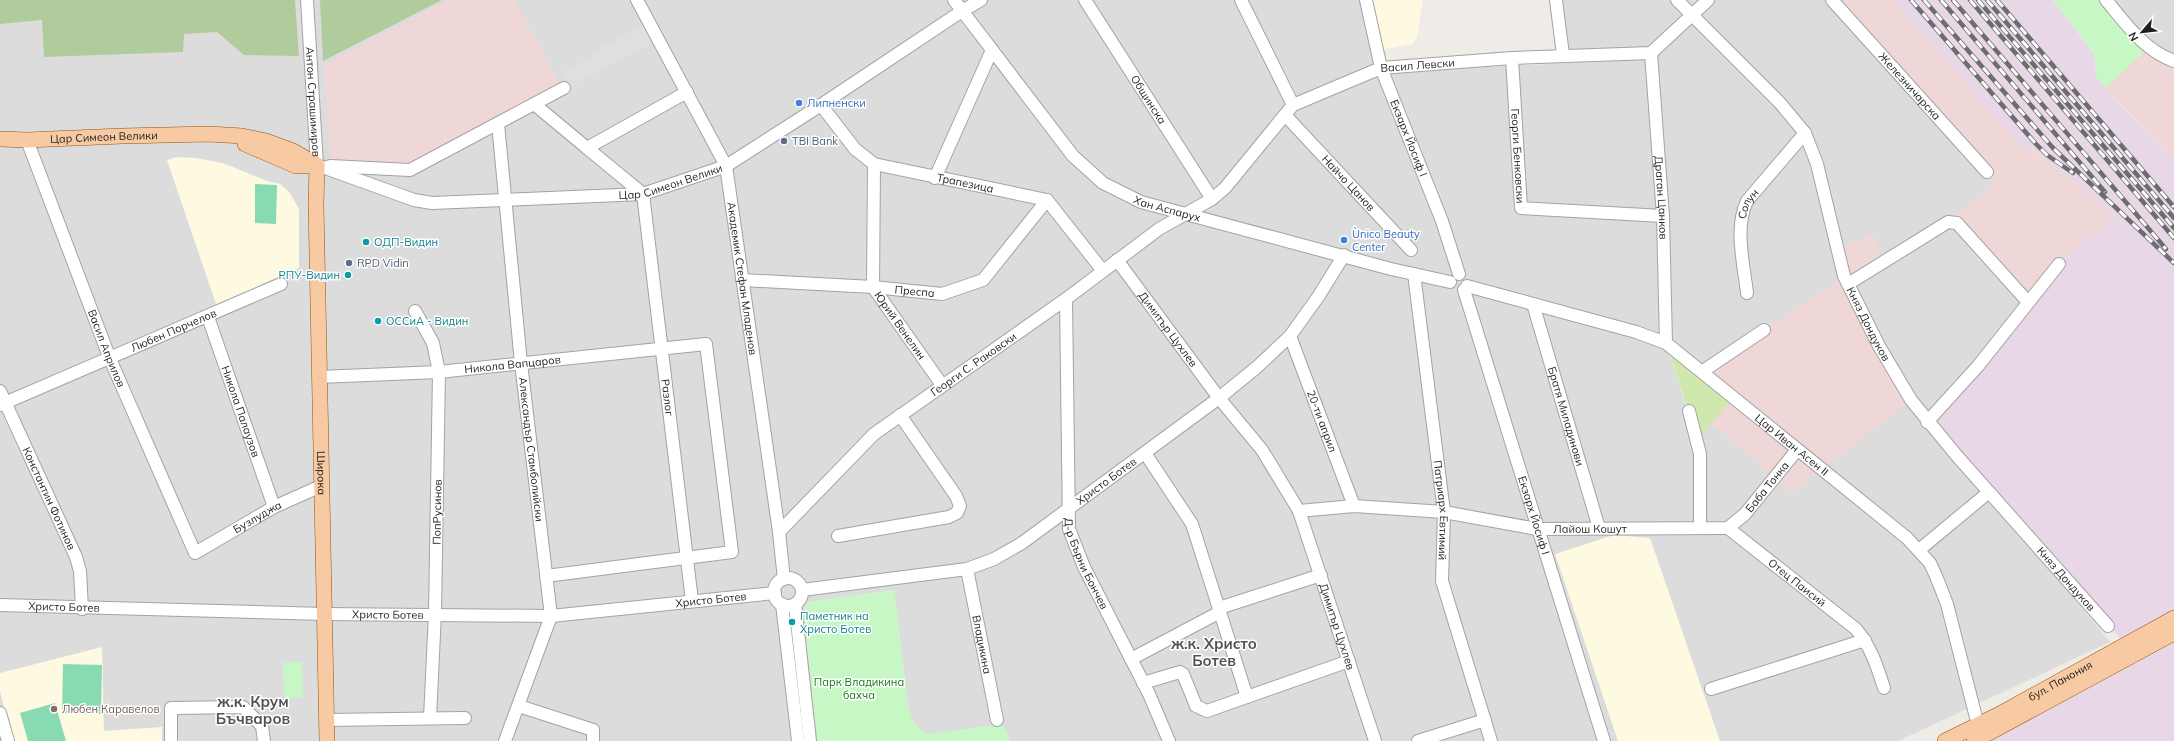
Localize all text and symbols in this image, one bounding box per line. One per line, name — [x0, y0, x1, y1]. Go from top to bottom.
north arrow — [2122, 12, 2162, 52]
text: N — [2125, 30, 2141, 44]
street label: Антон Страшимиров — [303, 46, 323, 157]
street label: Железничарска — [1876, 49, 1944, 123]
street label: Васил Левски — [1380, 55, 1455, 75]
street label: Общинска — [1128, 72, 1169, 127]
place label: Липненски — [807, 96, 866, 110]
street label: Екзарх Йосиф I — [1387, 97, 1431, 179]
marker: Липненски — [794, 98, 804, 108]
street label: Георги Бенковски — [1508, 108, 1528, 204]
street label: Цар Симеон Велики — [50, 128, 158, 146]
place label: TBI Bank — [792, 134, 838, 148]
marker: TBI Bank — [779, 136, 789, 146]
street label: Найчо Цанов — [1319, 152, 1378, 214]
street label: Драган Цанков — [1652, 155, 1671, 240]
street label: Цар Симеон Велики — [618, 161, 724, 202]
street label: Трапезица — [936, 170, 995, 196]
street label: Солун — [1735, 186, 1761, 220]
street label: Хан Аспарух — [1131, 192, 1202, 225]
street label: Академик Стефан Младенов — [724, 201, 760, 356]
place label: Ùnico Beauty Center — [1352, 227, 1420, 254]
place label: ОДП-Видин — [374, 235, 438, 249]
marker: Ùnico Beauty Center — [1339, 235, 1349, 245]
marker: ОДП-Видин — [361, 237, 371, 247]
place label: RPD Vidin — [357, 256, 409, 270]
marker: RPD Vidin — [344, 258, 354, 268]
place label: РПУ-Видин — [279, 268, 340, 282]
marker: РПУ-Видин — [343, 270, 353, 280]
street label: Преспа — [894, 282, 935, 300]
street label: Княз Дондуков — [1844, 285, 1893, 364]
street label: Юрий Венелин — [871, 289, 929, 362]
street label: Димитър Цухлев — [1136, 289, 1201, 370]
street label: Любен Порчелов — [129, 306, 219, 355]
street label: Васил Априлов — [85, 307, 128, 389]
place label: ОССиА - Видин — [386, 314, 468, 328]
marker: ОССиА - Видин — [373, 316, 383, 326]
street label: Георги С. Раковски — [928, 329, 1019, 399]
street label: Никола Вапцаров — [464, 352, 561, 376]
street label: Никола Палаузов — [219, 364, 263, 459]
street label: Братя Миладинови — [1545, 365, 1587, 468]
street label: Александър Стамболийски — [516, 376, 547, 522]
street label: Разлог — [658, 378, 677, 417]
street label: 20-ти април — [1304, 388, 1340, 454]
street label: Цар Иван Асен II — [1752, 411, 1831, 479]
street label: Константин Фотинов — [20, 445, 79, 552]
street label: Широка — [314, 451, 329, 495]
street label: Христо Ботев — [1073, 454, 1139, 508]
street label: Патриарх Евтимий — [1431, 459, 1451, 560]
street label: Баба Тонка — [1742, 459, 1792, 515]
street label: Екзарх Йосиф I — [1515, 474, 1553, 556]
street label: ПопРусинов — [429, 479, 445, 545]
street label: Бузлуджа — [231, 498, 284, 536]
street label: Д-р Бърни Бончев — [1062, 518, 1111, 612]
street label: Лайош Кошут — [1553, 522, 1627, 536]
street label: Княз Дондуков — [2034, 544, 2098, 614]
street label: Отец Паисий — [1765, 555, 1829, 610]
street label: Димитър Цухлев — [1316, 581, 1358, 671]
street label: Христо Ботев — [675, 589, 747, 610]
street label: Христо Ботев — [28, 599, 100, 615]
street label: Христо Ботев — [352, 607, 424, 622]
place label: Паметник на Христо Ботев — [800, 609, 871, 636]
street label: Владикина — [969, 614, 995, 675]
marker: Паметник на Христо Ботев — [787, 617, 797, 627]
district label: ж.к. Христо Ботев — [1170, 634, 1257, 670]
street label: бул. Панония — [2026, 657, 2095, 704]
park label: Парк Владикина бахча — [814, 675, 904, 702]
district label: ж.к. Крум Бъчваров — [216, 692, 290, 728]
place label: Любен Каравелов — [62, 702, 160, 716]
marker: Любен Каравелов — [49, 704, 59, 714]

